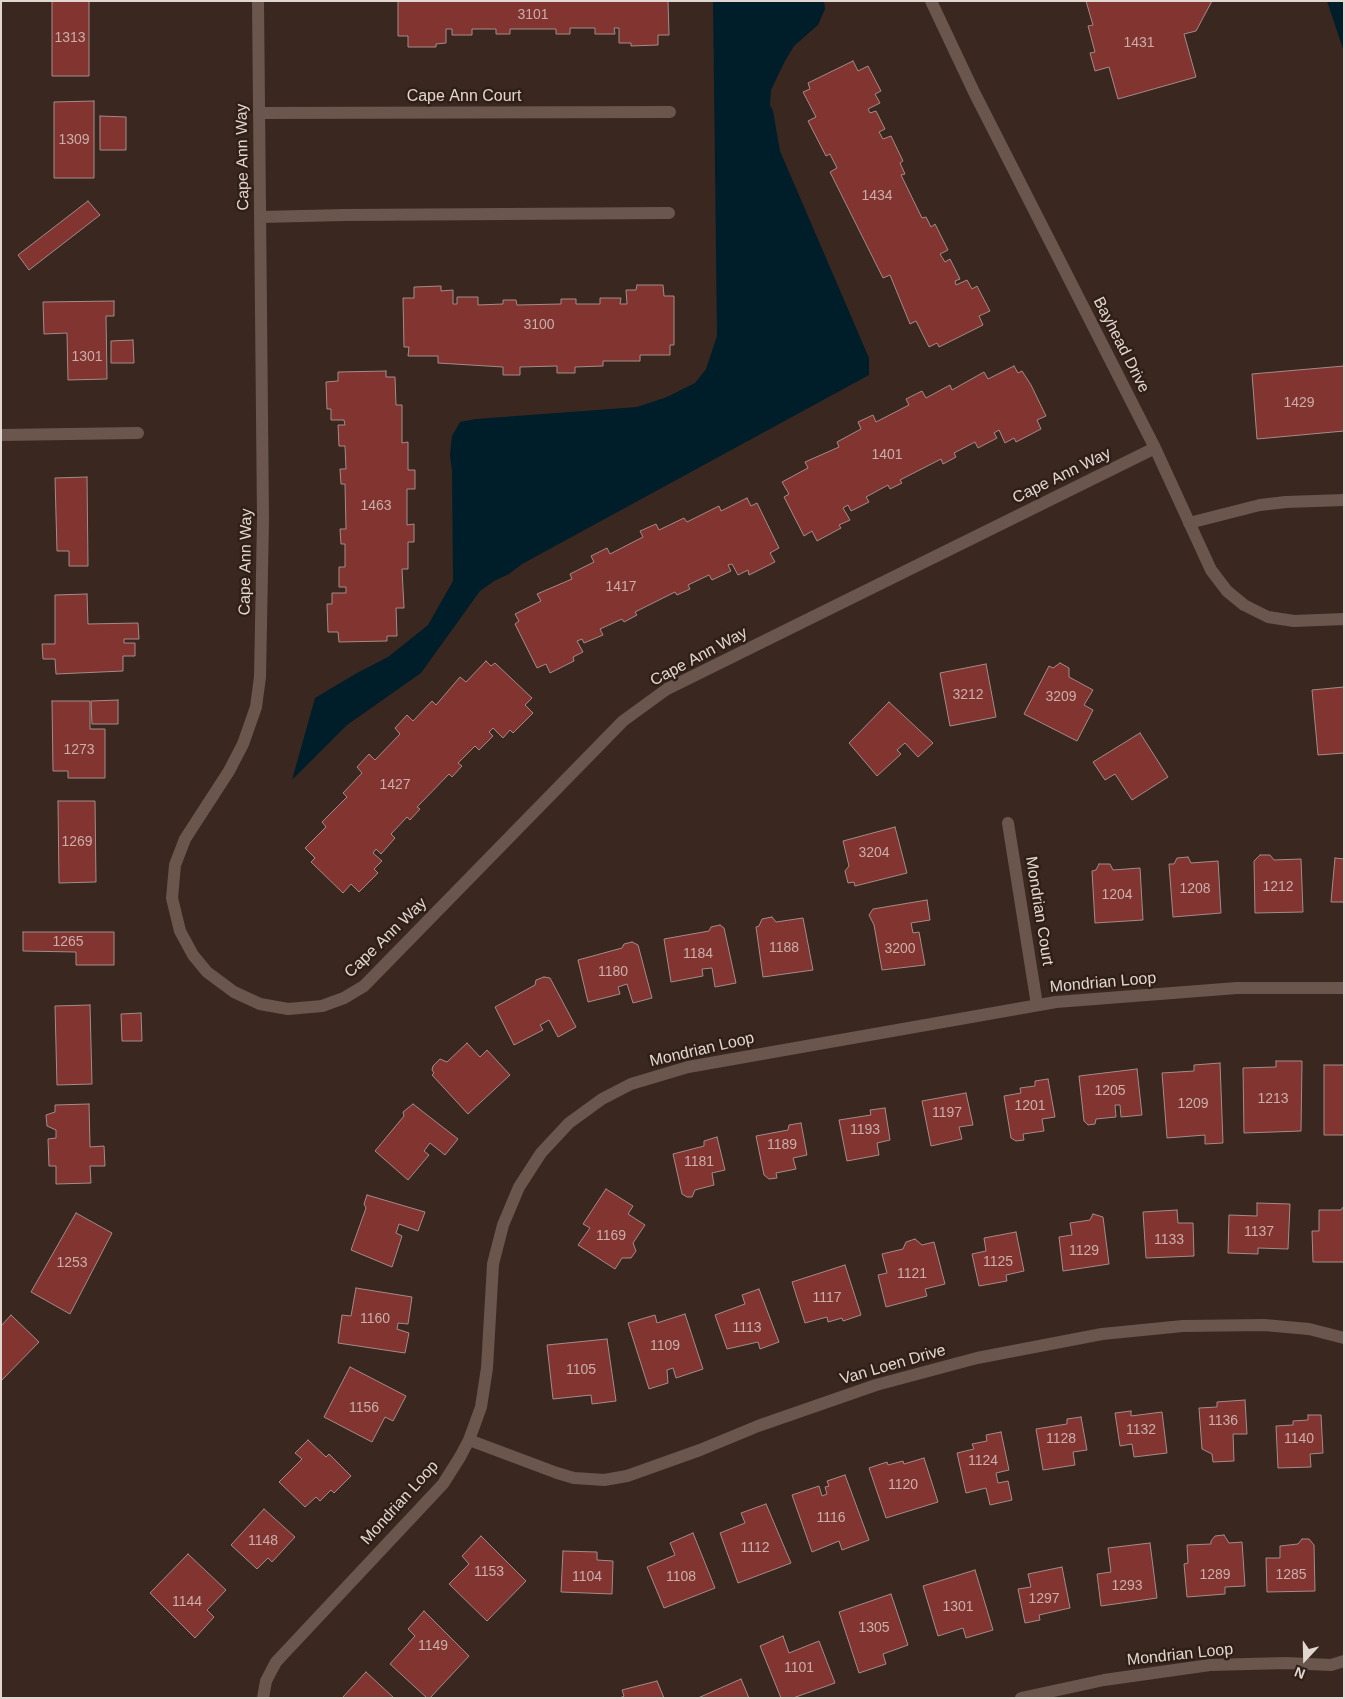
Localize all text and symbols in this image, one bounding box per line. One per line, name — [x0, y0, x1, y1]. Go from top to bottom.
house number: 3101 — [517, 7, 549, 23]
house number: 1313 — [54, 30, 86, 46]
house number: 1431 — [1123, 35, 1155, 51]
street label: Cape Ann Court — [407, 87, 521, 107]
street label: Cape Ann Way — [232, 103, 254, 211]
house number: 1309 — [58, 132, 90, 148]
house number: 1434 — [861, 188, 893, 204]
street label: Bayhead Drive — [1089, 294, 1153, 396]
house number: 3100 — [523, 317, 555, 333]
house number: 1301 — [71, 349, 103, 365]
house number: 1429 — [1283, 395, 1315, 411]
street label: Cape Ann Way — [1010, 444, 1114, 508]
house number: 1401 — [871, 447, 903, 463]
house number: 1463 — [360, 498, 392, 514]
street label: Cape Ann Way — [235, 508, 257, 616]
house number: 1417 — [605, 579, 637, 595]
street label: Cape Ann Way — [647, 623, 751, 691]
house number: 3212 — [952, 687, 984, 703]
house number: 3209 — [1045, 689, 1077, 705]
house number: 1273 — [63, 742, 95, 758]
house number: 1427 — [379, 777, 411, 793]
house number: 1269 — [61, 834, 93, 850]
house number: 3204 — [858, 845, 890, 861]
street label: Mondrian Court — [1021, 855, 1057, 967]
house number: 1212 — [1262, 879, 1294, 895]
house number: 1208 — [1179, 881, 1211, 897]
house number: 1204 — [1101, 887, 1133, 903]
street label: Cape Ann Way — [341, 894, 431, 982]
house number: 1265 — [52, 934, 84, 950]
house number: 1188 — [769, 940, 799, 956]
house number: 3200 — [884, 941, 916, 957]
house number: 1184 — [683, 946, 713, 962]
house number: 1180 — [598, 964, 628, 980]
street label: Mondrian Loop — [1049, 969, 1157, 997]
street label: Mondrian Loop — [648, 1029, 756, 1071]
house number: 1205 — [1094, 1083, 1126, 1099]
house number: 1213 — [1257, 1091, 1289, 1107]
house number: 1209 — [1177, 1096, 1209, 1112]
house number: 1201 — [1014, 1098, 1046, 1114]
house number: 1197 — [932, 1105, 962, 1121]
house number: 1193 — [850, 1122, 880, 1138]
house number: 1189 — [767, 1137, 797, 1153]
house number: 1181 — [684, 1154, 714, 1170]
house number: 1137 — [1244, 1224, 1274, 1240]
house number: 1169 — [596, 1228, 626, 1244]
house number: 1133 — [1154, 1232, 1184, 1248]
house number: 1129 — [1069, 1243, 1099, 1259]
house number: 1125 — [983, 1254, 1013, 1270]
house number: 1253 — [56, 1255, 88, 1271]
house number: 1121 — [897, 1266, 927, 1282]
house number: 1117 — [812, 1290, 842, 1306]
house number: 1160 — [360, 1311, 390, 1327]
house number: 1113 — [732, 1320, 762, 1336]
house number: 1109 — [650, 1338, 680, 1354]
street label: Van Loen Drive — [838, 1341, 948, 1389]
house number: 1105 — [566, 1362, 596, 1378]
house number: 1156 — [349, 1400, 379, 1416]
house number: 1136 — [1208, 1413, 1238, 1429]
house number: 1132 — [1126, 1422, 1156, 1438]
house number: 1128 — [1046, 1431, 1076, 1447]
house number: 1140 — [1284, 1431, 1314, 1447]
house number: 1124 — [968, 1453, 998, 1469]
street label: Mondrian Loop — [357, 1457, 443, 1549]
house number: 1120 — [888, 1477, 918, 1493]
house number: 1116 — [816, 1510, 846, 1526]
house number: 1148 — [248, 1533, 278, 1549]
house number: 1112 — [740, 1540, 770, 1556]
house number: 1153 — [474, 1564, 504, 1580]
house number: 1289 — [1199, 1567, 1231, 1583]
house number: 1285 — [1275, 1567, 1307, 1583]
house number: 1104 — [572, 1569, 602, 1585]
house number: 1108 — [666, 1569, 696, 1585]
house number: 1293 — [1111, 1578, 1143, 1594]
house number: 1297 — [1028, 1591, 1060, 1607]
house number: 1144 — [172, 1594, 202, 1610]
house number: 1301 — [942, 1599, 974, 1615]
house number: 1305 — [858, 1620, 890, 1636]
north arrow — [1280, 1634, 1330, 1684]
house number: 1149 — [418, 1638, 448, 1654]
street label: Mondrian Loop — [1126, 1640, 1234, 1670]
house number: 1101 — [784, 1660, 814, 1676]
text: N — [1292, 1664, 1307, 1682]

